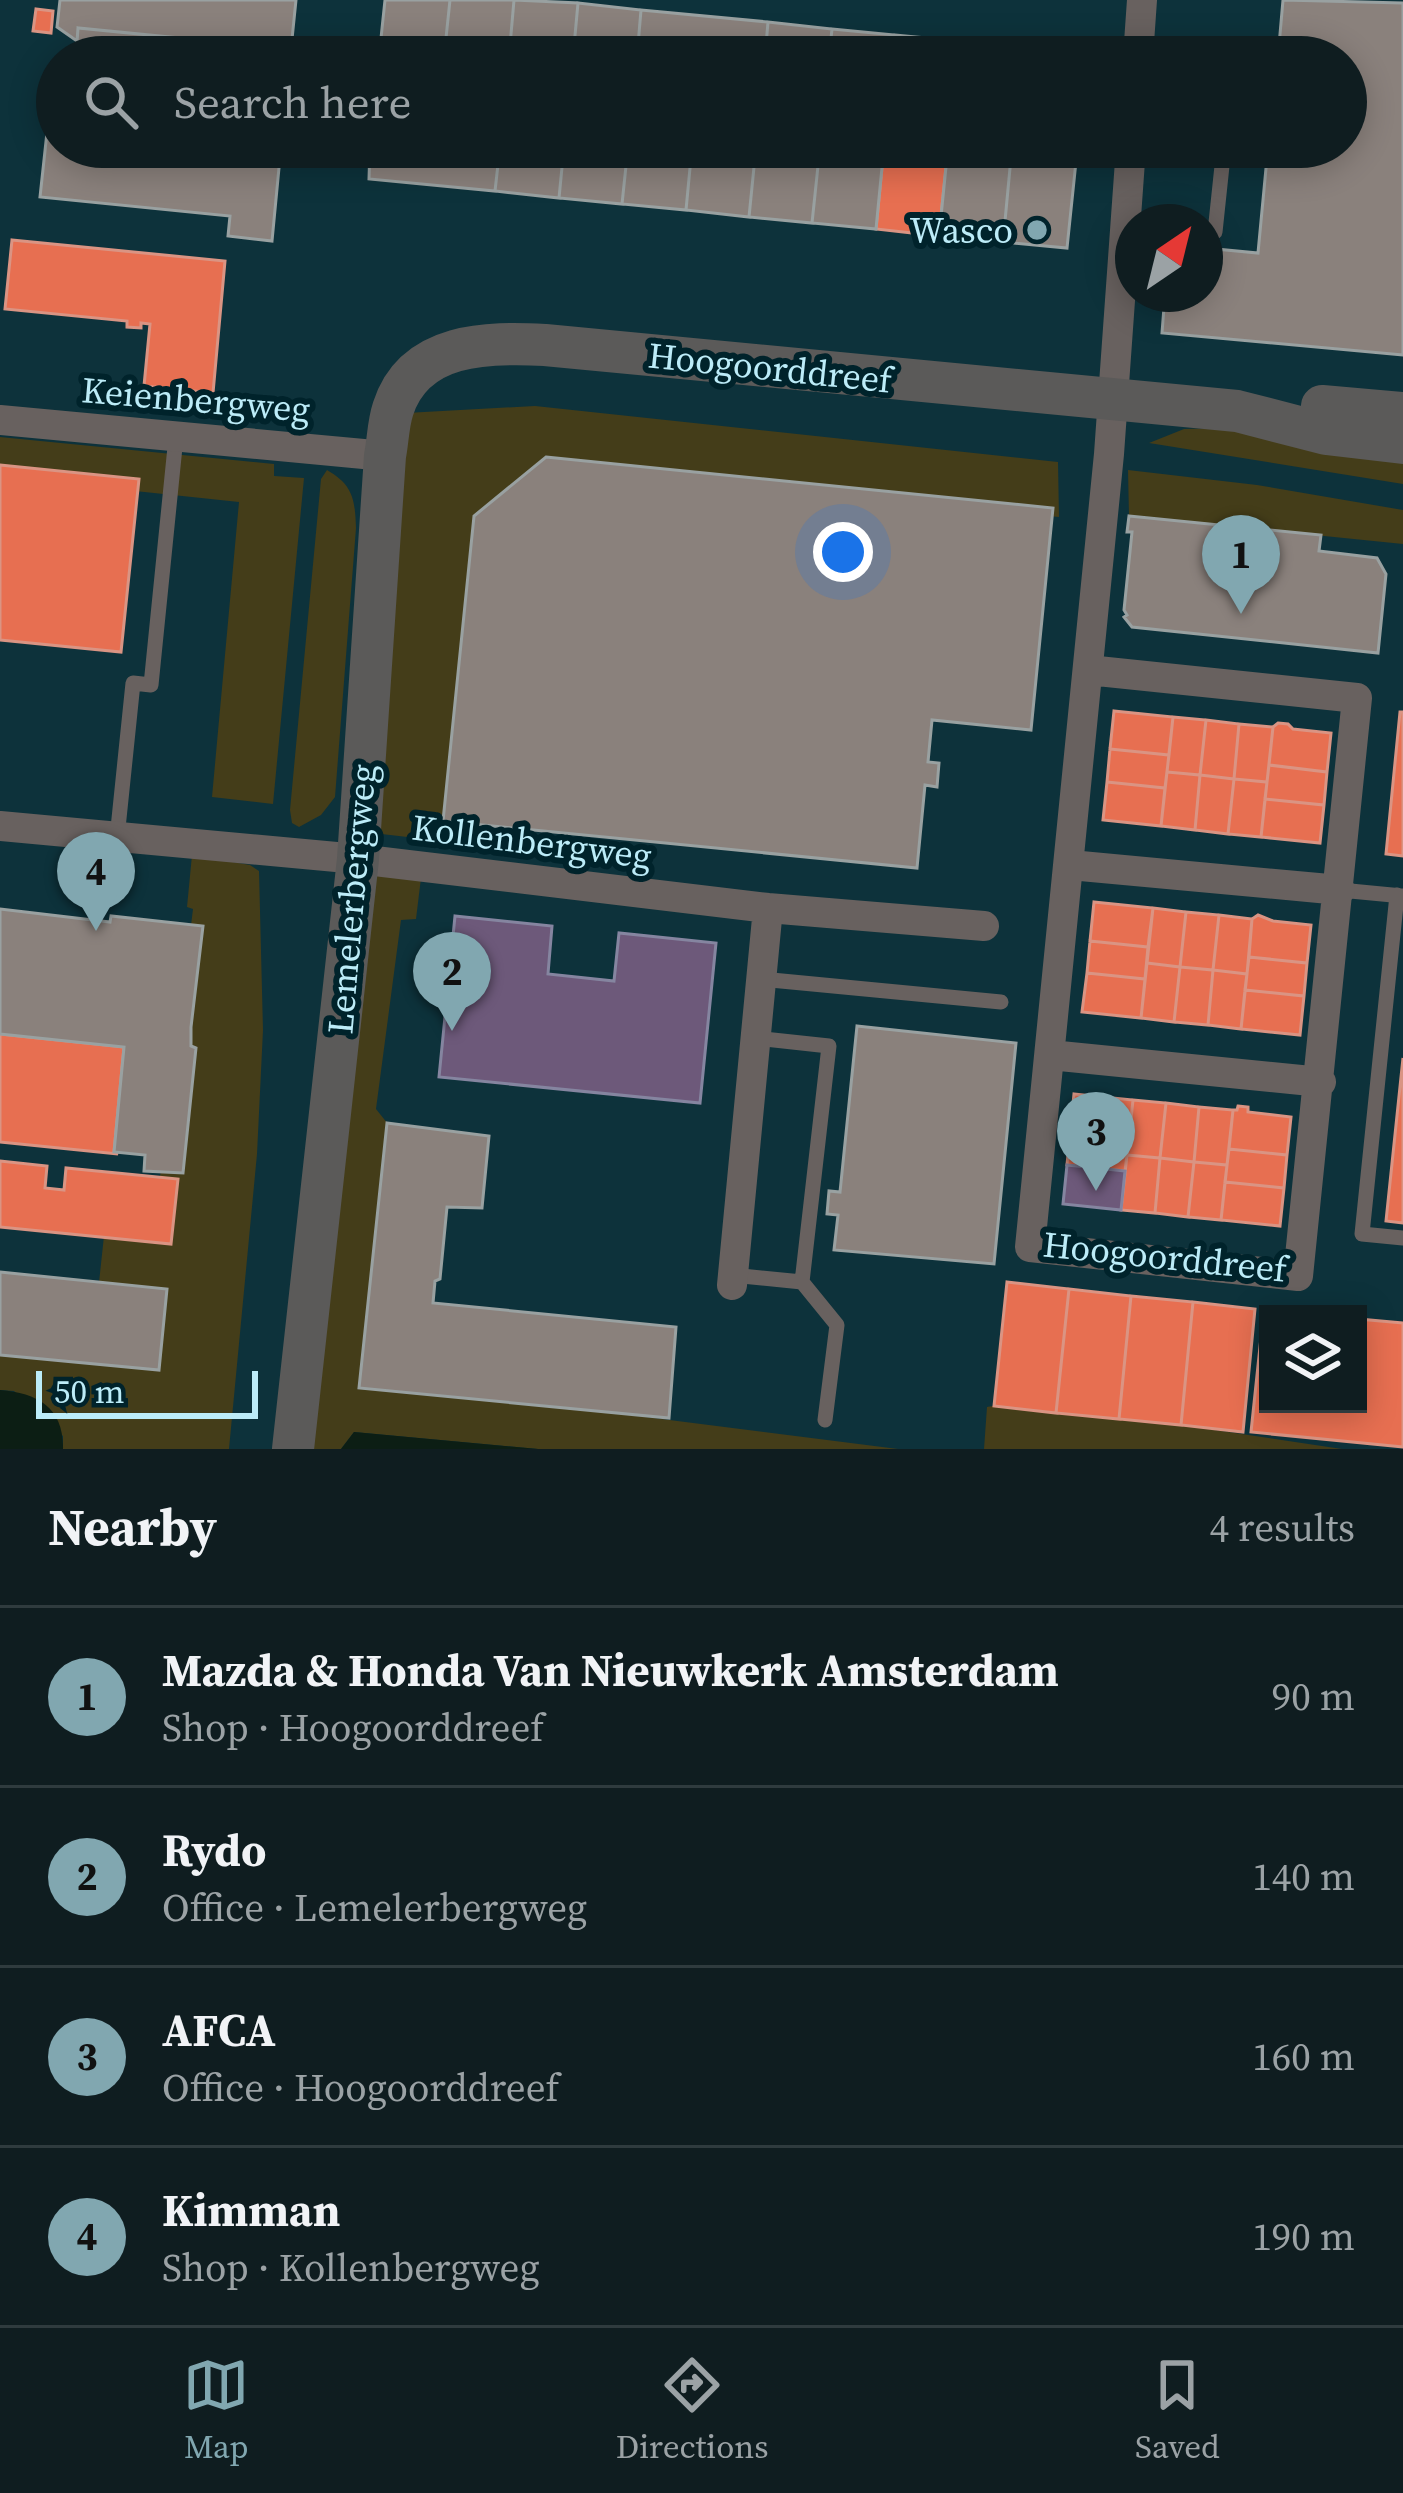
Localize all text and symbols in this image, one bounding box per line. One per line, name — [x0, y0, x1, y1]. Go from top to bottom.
search box — [36, 36, 1367, 168]
icon: search — [78, 69, 144, 135]
text: Search here — [174, 71, 411, 133]
north arrow — [1115, 204, 1223, 312]
place label: Wasco — [910, 206, 1013, 255]
marker: Wasco — [1024, 217, 1050, 243]
street label: Hoogoorddreef — [646, 330, 897, 405]
street label: Keienbergweg — [80, 365, 312, 434]
pin: 1 — [1202, 515, 1280, 614]
your location — [813, 522, 873, 582]
street label: Lemelerbergweg — [315, 762, 388, 1036]
street label: Kollenbergweg — [409, 802, 655, 880]
pin: 4 — [57, 832, 135, 931]
pin: 2 — [413, 932, 491, 1031]
pin: 3 — [1057, 1092, 1135, 1191]
street label: Hoogoorddreef — [1041, 1219, 1292, 1294]
map controls — [1259, 1305, 1367, 1413]
button: layers — [1259, 1305, 1367, 1413]
scale bar — [36, 1365, 258, 1418]
text: 50 m — [54, 1369, 124, 1414]
text: Nearby — [48, 1492, 217, 1562]
text: 4 results — [1210, 1501, 1355, 1554]
text: Mazda & Honda Van Nieuwkerk Amsterdam — [162, 1639, 1059, 1701]
text: 1 — [76, 1670, 98, 1723]
text: 90 m — [1272, 1670, 1355, 1723]
text: Shop · Hoogoorddreef — [162, 1701, 544, 1754]
text: Rydo — [162, 1819, 266, 1881]
text: 2 — [76, 1850, 98, 1903]
text: 140 m — [1252, 1850, 1355, 1903]
text: Office · Lemelerbergweg — [162, 1881, 587, 1934]
text: AFCA — [162, 1999, 276, 2061]
text: 3 — [76, 2030, 98, 2083]
text: 160 m — [1252, 2030, 1355, 2083]
text: Office · Hoogoorddreef — [162, 2061, 559, 2114]
text: Kimman — [162, 2179, 340, 2241]
text: 4 — [76, 2210, 98, 2263]
text: 190 m — [1252, 2210, 1355, 2263]
text: Shop · Kollenbergweg — [162, 2241, 540, 2294]
tab: Map — [183, 2352, 249, 2469]
tab: Directions — [616, 2352, 769, 2469]
tab: Saved — [1135, 2352, 1220, 2469]

